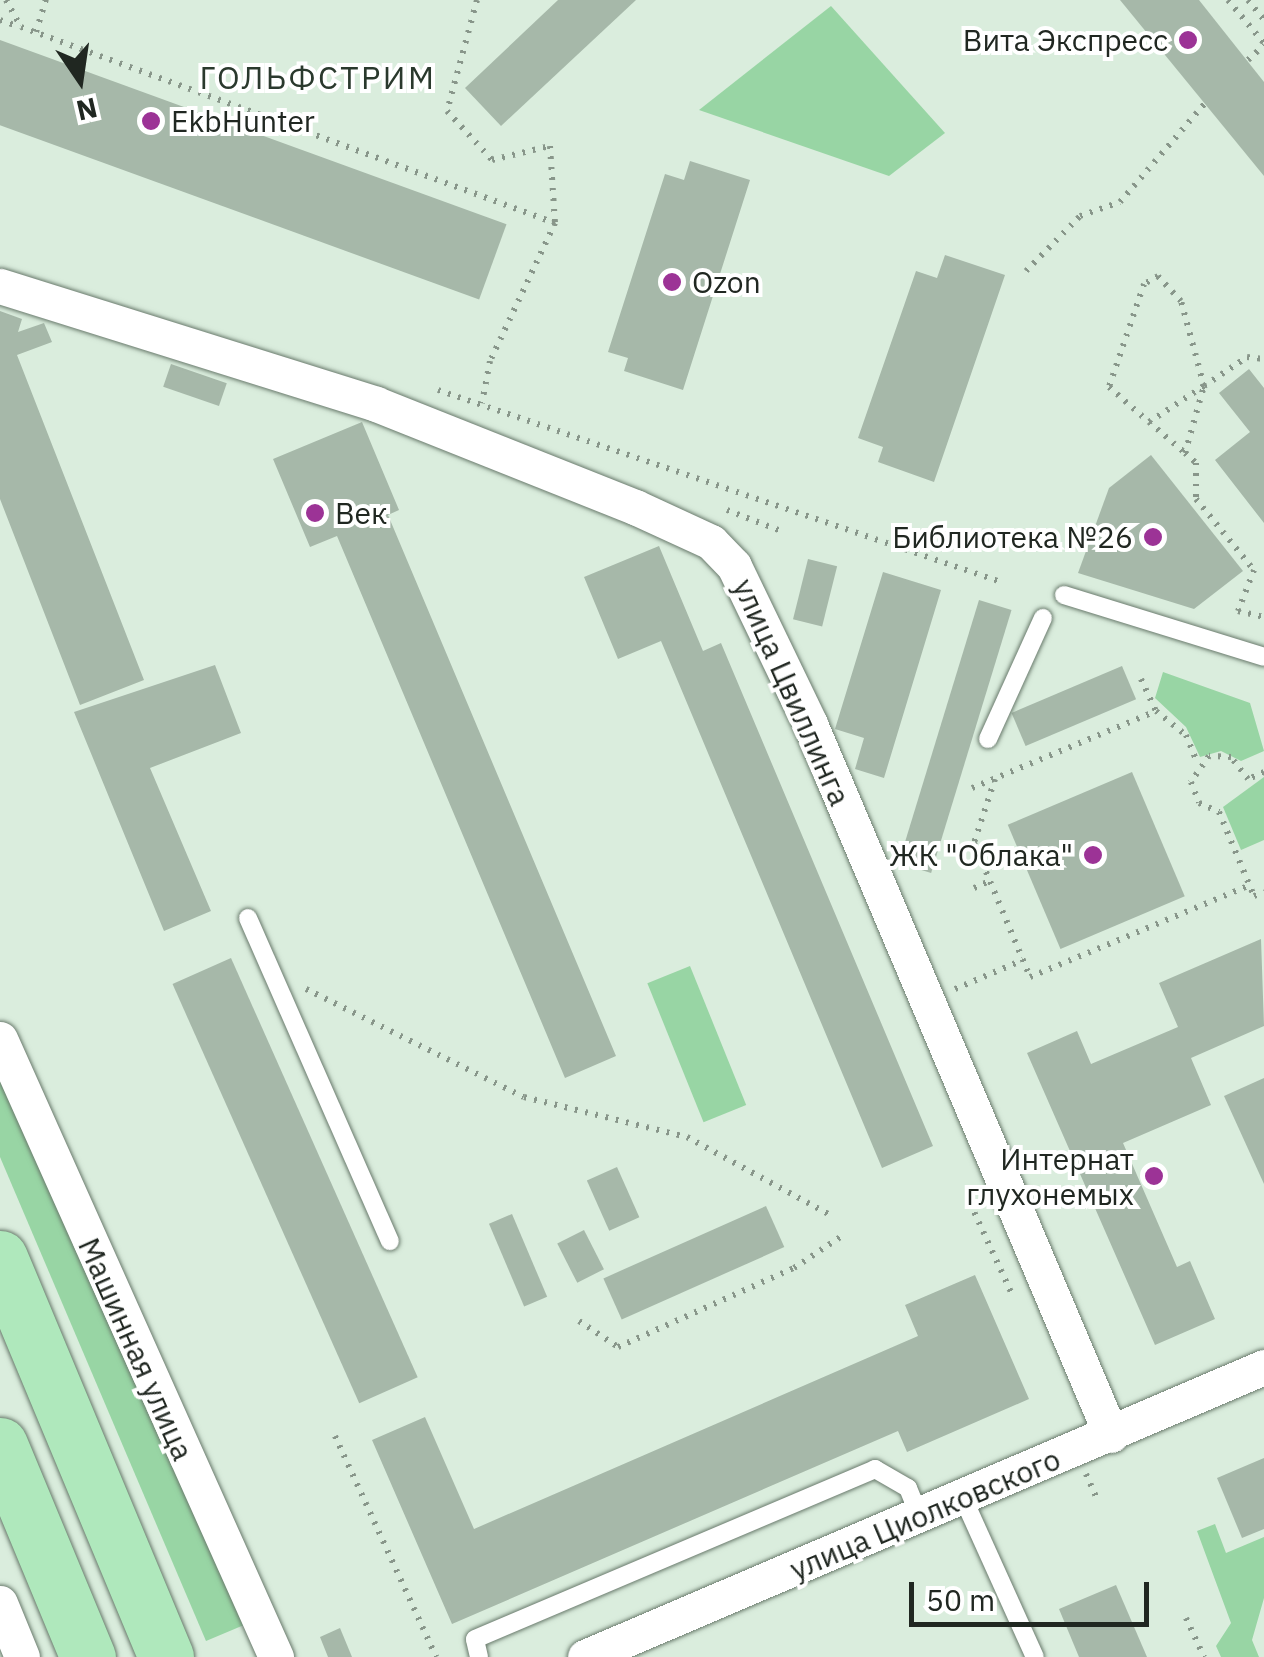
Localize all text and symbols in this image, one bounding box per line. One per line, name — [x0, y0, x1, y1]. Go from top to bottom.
place label: Вита Экспресс — [963, 22, 1168, 58]
marker: Вита Экспресс — [1177, 29, 1199, 51]
north arrow — [30, 30, 130, 130]
district label: ГОЛЬФСТРИМ — [200, 58, 436, 96]
text: N — [73, 89, 101, 130]
place label: EkbHunter — [171, 103, 315, 139]
marker: EkbHunter — [140, 110, 162, 132]
place label: Ozon — [692, 264, 761, 300]
marker: Ozon — [661, 271, 683, 293]
place label: Век — [335, 495, 388, 531]
marker: Век — [304, 502, 326, 524]
place label: Библиотека №26 — [892, 519, 1133, 555]
marker: Библиотека №26 — [1142, 526, 1164, 548]
street label: улица Цвиллинга — [726, 573, 858, 811]
place label: ЖК "Облака" — [889, 837, 1073, 873]
marker: ЖК "Облака" — [1082, 844, 1104, 866]
place label: Интернат глухонемых — [966, 1141, 1134, 1212]
marker: Интернат глухонемых — [1143, 1165, 1165, 1187]
street label: Машинная улица — [71, 1232, 201, 1466]
street label: улица Циолковского — [784, 1441, 1066, 1587]
scale bar — [914, 1562, 1154, 1624]
text: 50 m — [926, 1580, 995, 1619]

